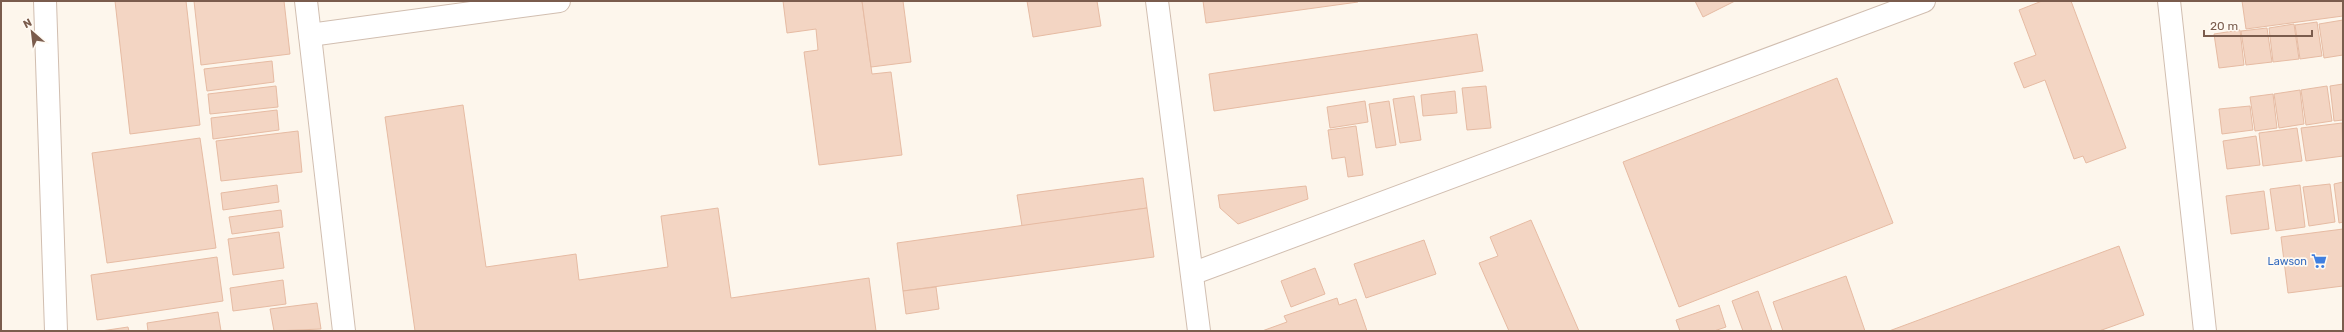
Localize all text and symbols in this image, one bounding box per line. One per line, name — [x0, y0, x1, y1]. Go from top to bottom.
north arrow — [12, 12, 52, 52]
scale bar — [2204, 12, 2312, 38]
text: N — [21, 16, 34, 31]
text: 20 m — [2210, 19, 2238, 33]
supermarket icon: Lawson — [2310, 252, 2328, 270]
place label: Lawson — [2267, 255, 2307, 268]

